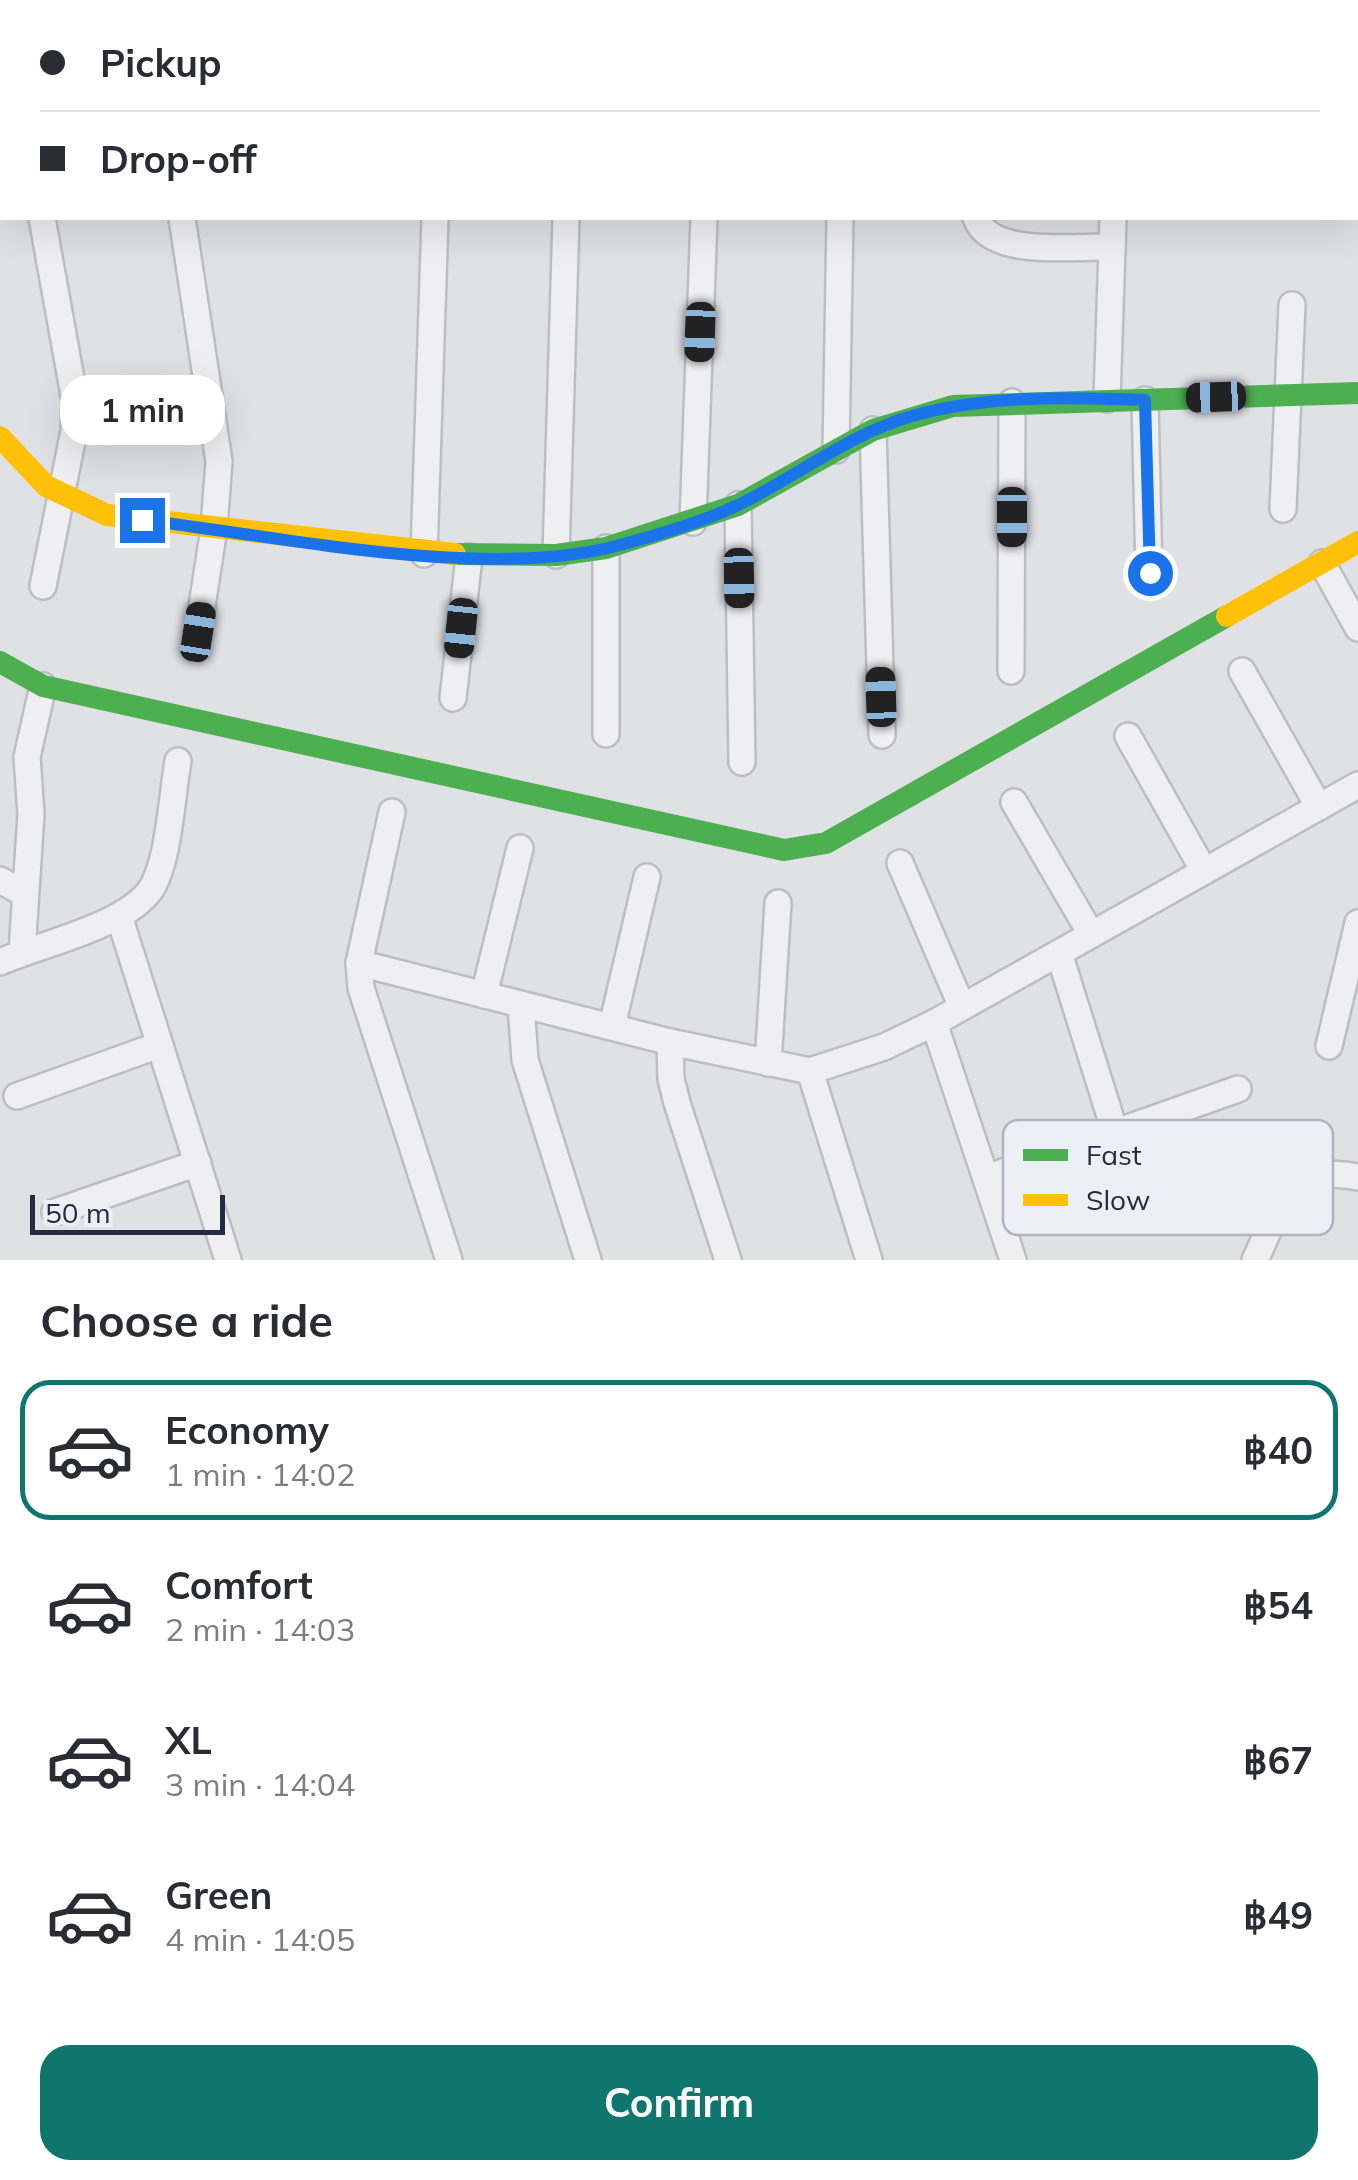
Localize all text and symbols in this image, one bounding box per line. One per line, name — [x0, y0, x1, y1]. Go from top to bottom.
text: Pickup — [100, 39, 222, 87]
text: Drop-off — [100, 135, 257, 183]
car — [684, 301, 716, 363]
callout: 1 min — [59, 375, 224, 445]
car — [1185, 381, 1247, 413]
text: 1 min — [100, 390, 185, 430]
car — [997, 487, 1027, 547]
route end — [120, 498, 165, 543]
car — [723, 548, 755, 608]
route start — [1128, 551, 1173, 596]
car — [443, 597, 479, 659]
car — [178, 600, 218, 664]
car — [865, 666, 897, 728]
legend — [1003, 1120, 1333, 1235]
text: Fast — [1086, 1137, 1142, 1172]
text: Slow — [1086, 1182, 1150, 1217]
scale bar — [30, 1190, 225, 1234]
text: 50 m — [45, 1195, 111, 1230]
text: Choose a ride — [40, 1292, 333, 1348]
icon: car — [45, 1405, 135, 1495]
text: Economy — [165, 1406, 329, 1454]
text: ฿40 — [1243, 1426, 1313, 1474]
text: 1 min · 14:02 — [165, 1454, 355, 1494]
icon: car — [45, 1560, 135, 1650]
text: Comfort — [165, 1561, 313, 1609]
text: ฿54 — [1243, 1581, 1313, 1629]
text: 2 min · 14:03 — [165, 1609, 355, 1649]
icon: car — [45, 1715, 135, 1805]
text: XL — [165, 1716, 212, 1764]
text: ฿67 — [1243, 1736, 1313, 1784]
text: 3 min · 14:04 — [165, 1764, 355, 1804]
icon: car — [45, 1870, 135, 1960]
text: Green — [165, 1871, 272, 1919]
text: ฿49 — [1243, 1891, 1313, 1939]
text: 4 min · 14:05 — [165, 1919, 355, 1959]
button: Confirm — [40, 2045, 1318, 2160]

